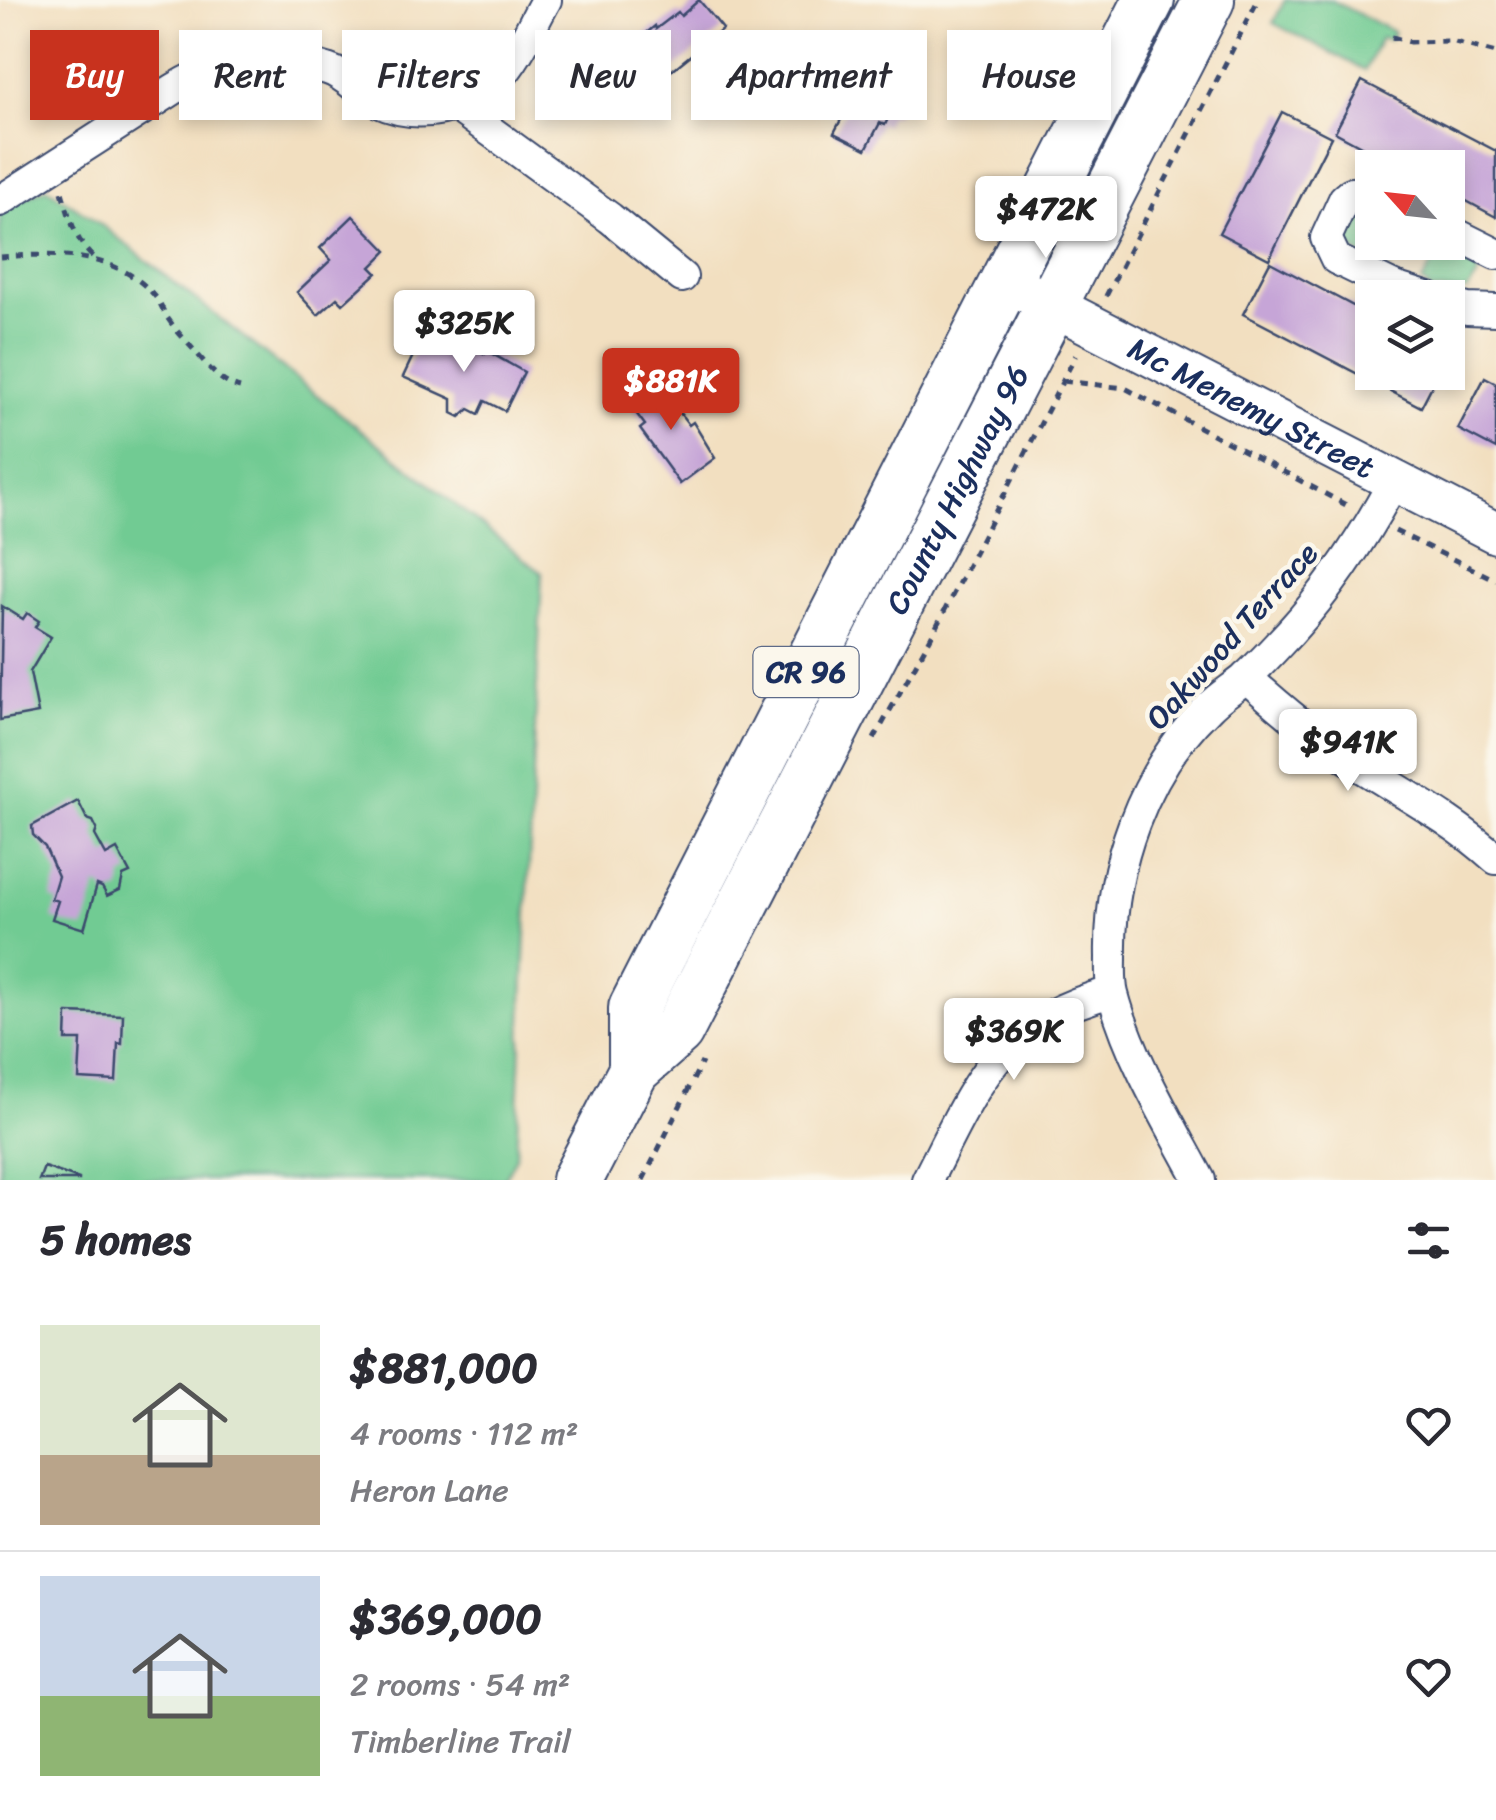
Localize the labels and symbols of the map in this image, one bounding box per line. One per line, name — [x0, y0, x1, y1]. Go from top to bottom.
north arrow — [1355, 150, 1465, 260]
pin: $472K — [976, 176, 1116, 261]
pin: $325K — [394, 290, 534, 375]
street label: Mc Menemy Street — [1118, 320, 1385, 495]
pin: $881K — [601, 348, 741, 433]
street label: County Highway 96 — [869, 354, 1045, 625]
street label: Oakwood Terrace — [1131, 528, 1333, 744]
road number: CR 96 — [754, 647, 858, 697]
pin: $941K — [1278, 709, 1418, 794]
pin: $369K — [944, 998, 1084, 1083]

